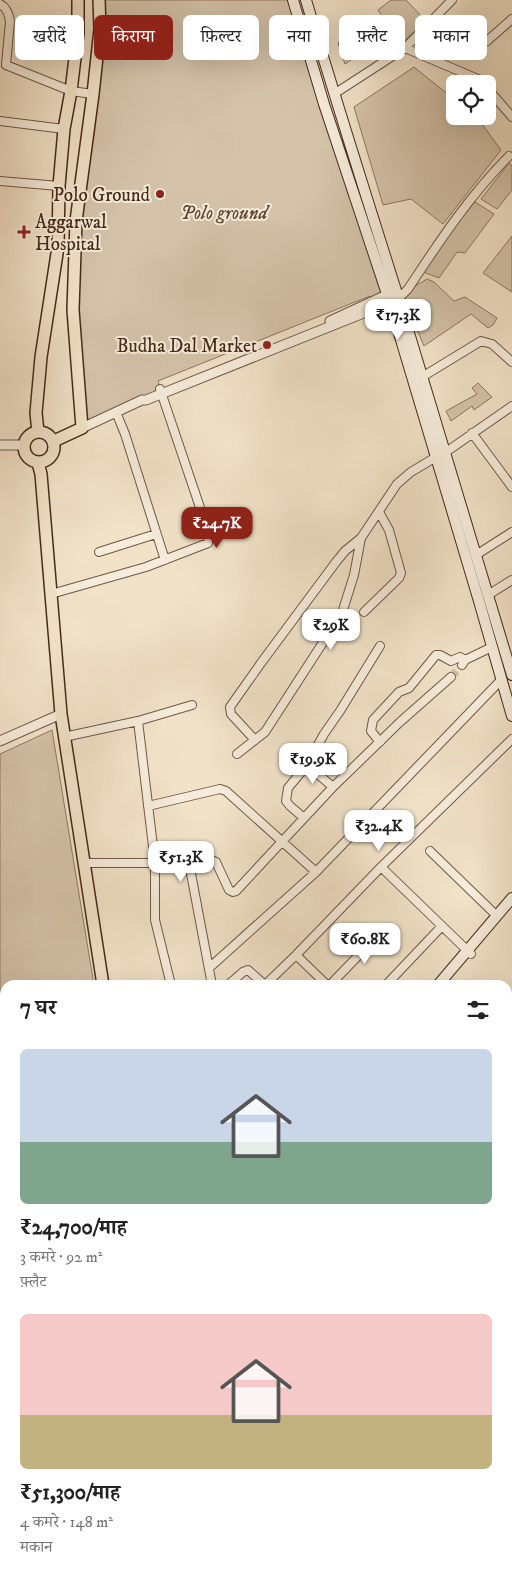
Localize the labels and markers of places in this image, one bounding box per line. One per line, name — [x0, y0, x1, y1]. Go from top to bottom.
place label: Polo Ground — [53, 184, 151, 207]
marker: Polo Ground — [154, 188, 166, 200]
place label: Aggarwal Hospital — [35, 211, 107, 256]
marker: Aggarwal Hospital — [17, 225, 31, 239]
pin: ₹17.3K — [357, 298, 439, 341]
place label: Budha Dal Market — [117, 335, 257, 358]
marker: Budha Dal Market — [261, 339, 273, 351]
pin: ₹24.7K — [176, 506, 258, 549]
pin: ₹29K — [301, 608, 361, 651]
pin: ₹19.9K — [272, 742, 354, 785]
pin: ₹32.4K — [338, 810, 420, 852]
pin: ₹51.3K — [140, 840, 222, 883]
pin: ₹60.8K — [324, 922, 406, 965]

